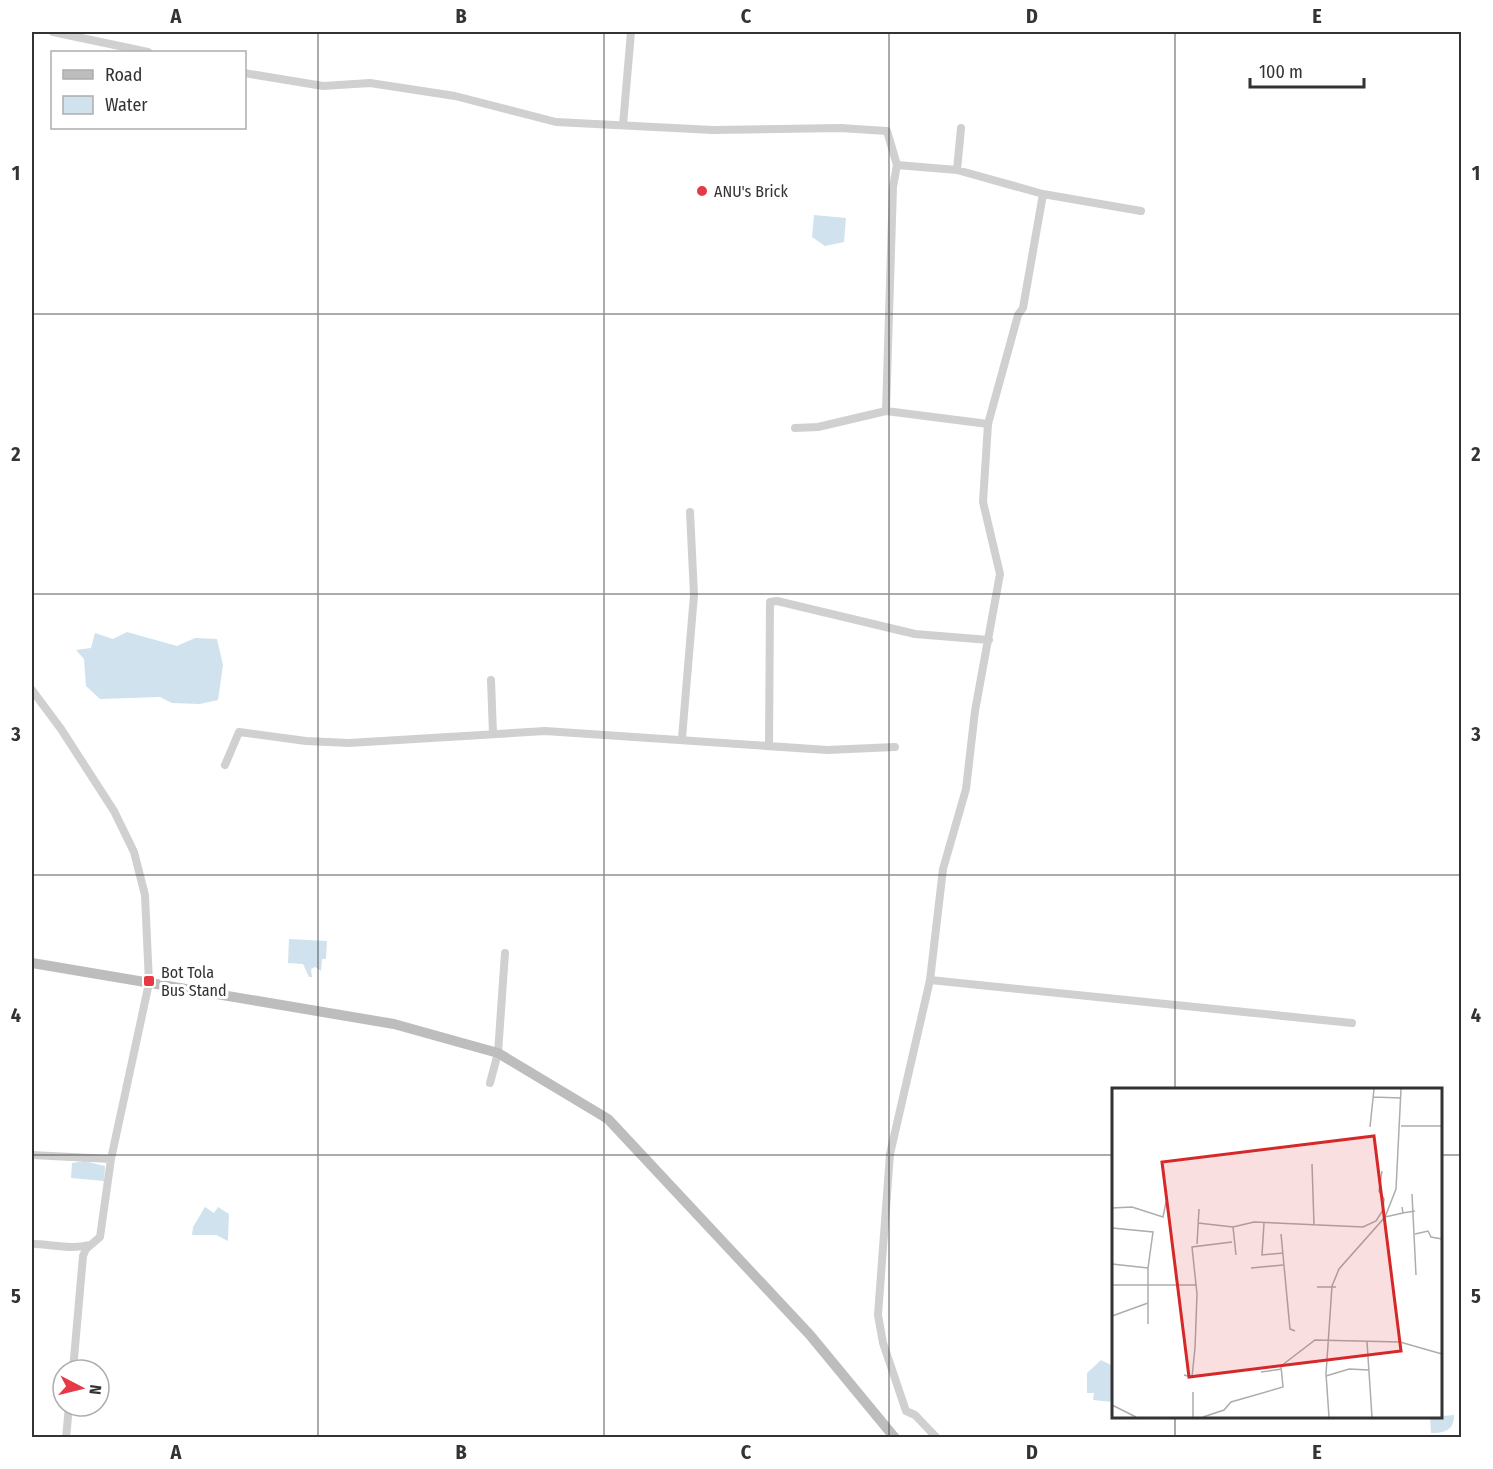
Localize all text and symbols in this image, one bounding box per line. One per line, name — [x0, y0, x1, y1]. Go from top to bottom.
text: A — [170, 4, 183, 28]
text: B — [455, 4, 467, 28]
text: C — [741, 4, 752, 28]
text: D — [1026, 4, 1038, 28]
text: E — [1312, 4, 1322, 28]
legend — [51, 51, 246, 129]
scale bar — [1250, 51, 1364, 89]
text: 100 m — [1259, 61, 1303, 83]
text: Road — [105, 64, 142, 86]
text: Water — [105, 94, 148, 116]
text: 1 — [12, 161, 20, 185]
text: 1 — [1472, 161, 1480, 185]
place label: ANU's Brick — [714, 182, 788, 201]
marker: ANU's Brick — [695, 184, 709, 198]
text: 2 — [10, 442, 21, 466]
text: 2 — [1470, 442, 1481, 466]
text: 3 — [10, 722, 21, 746]
text: 3 — [1470, 722, 1481, 746]
place label: Bot Tola Bus Stand — [161, 963, 227, 1000]
marker: Bot Tola Bus Stand — [142, 974, 156, 988]
text: 4 — [11, 1003, 21, 1027]
text: 4 — [1471, 1003, 1481, 1027]
inset map — [1112, 1088, 1442, 1418]
text: 5 — [11, 1284, 21, 1308]
text: 5 — [1471, 1284, 1481, 1308]
north arrow — [51, 1358, 111, 1418]
text: N — [85, 1384, 105, 1396]
text: A — [170, 1440, 183, 1464]
text: B — [455, 1440, 467, 1464]
text: C — [741, 1440, 752, 1464]
text: D — [1026, 1440, 1038, 1464]
text: E — [1312, 1440, 1322, 1464]

